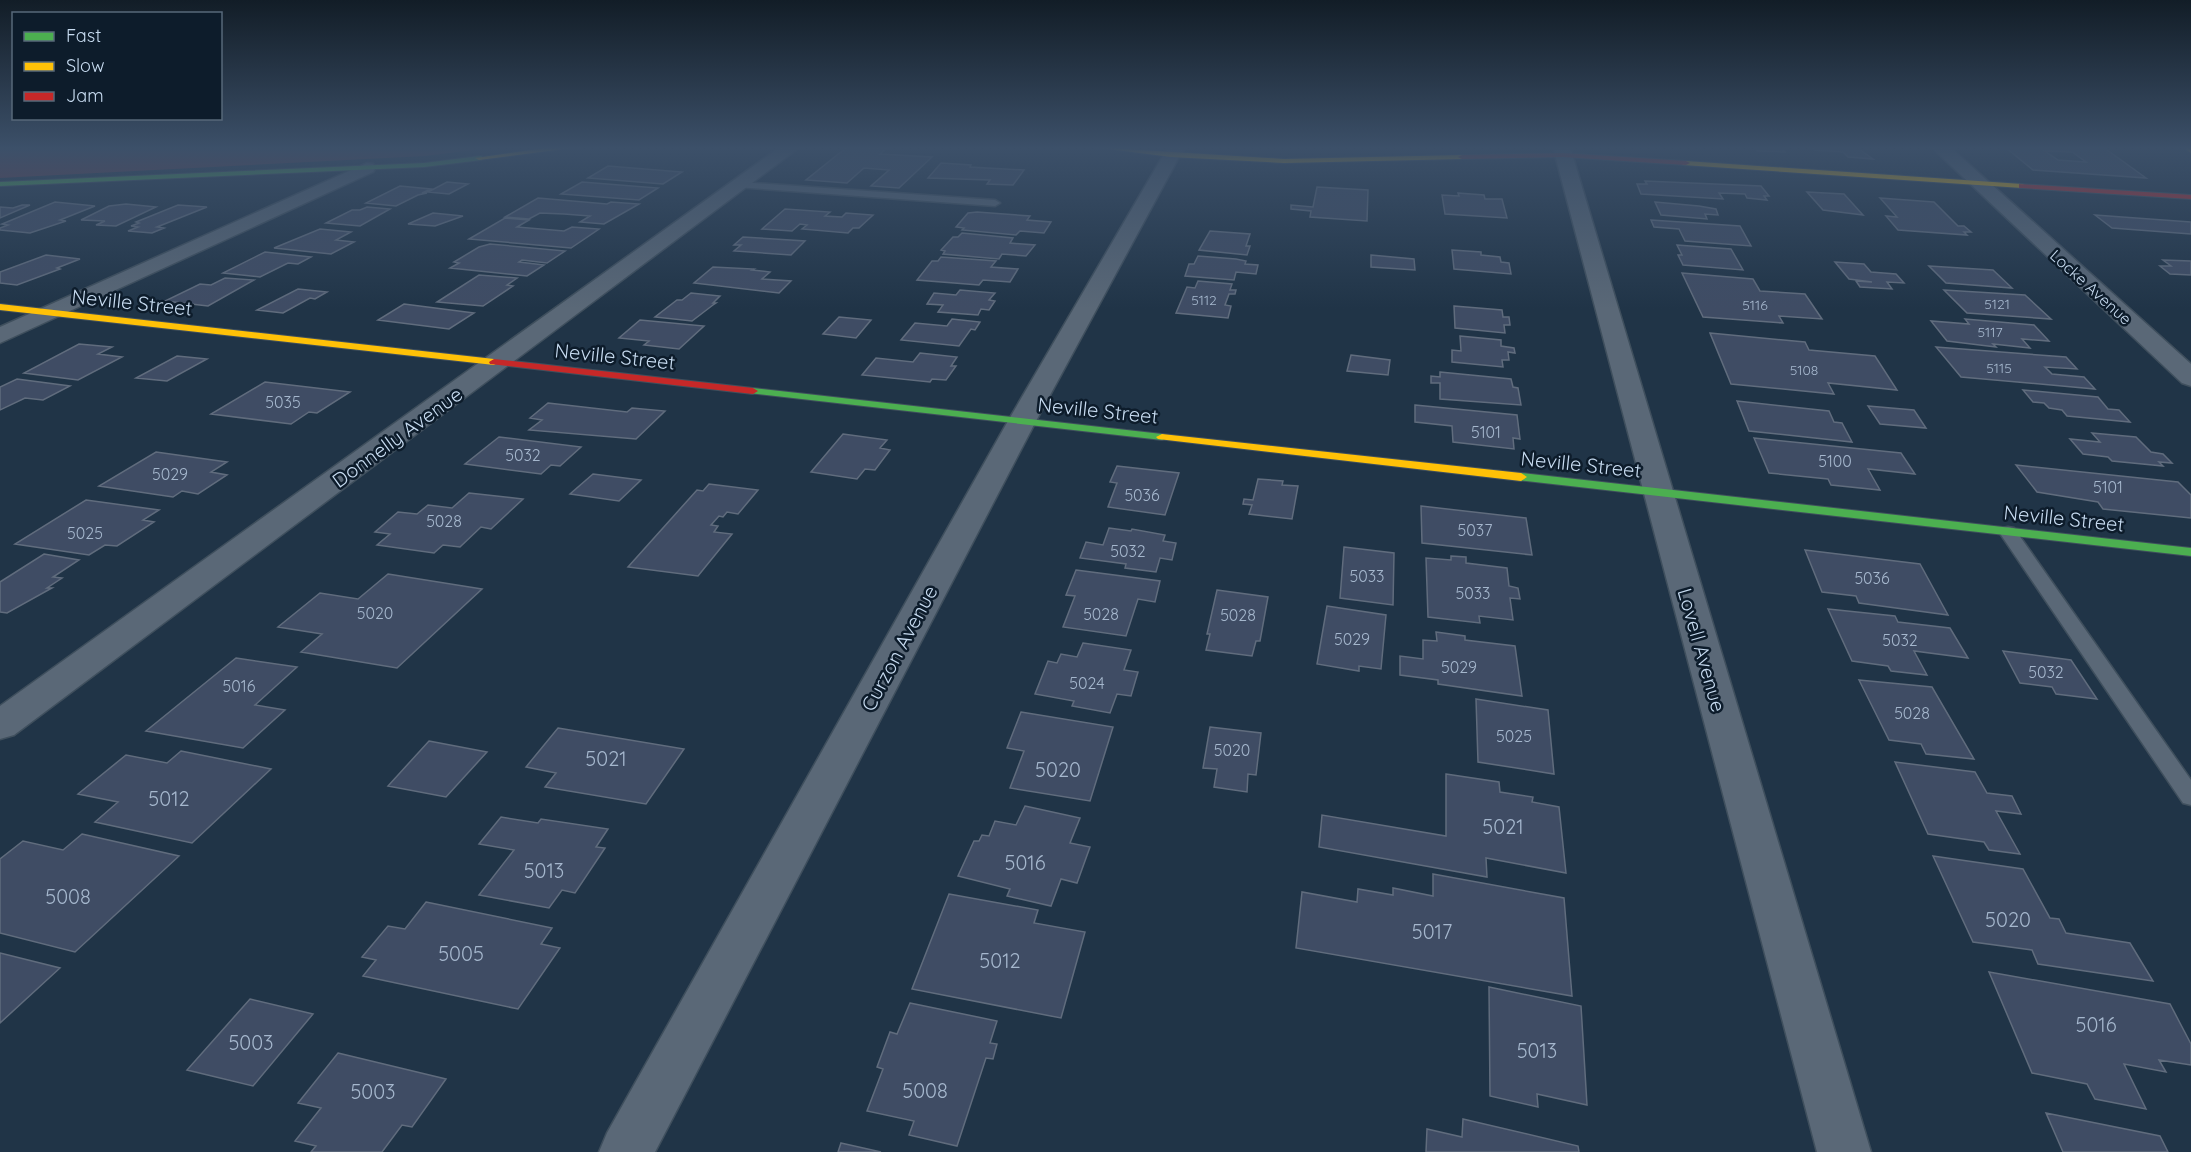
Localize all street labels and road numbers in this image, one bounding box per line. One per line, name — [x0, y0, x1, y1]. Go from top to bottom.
street label: Locke Avenue — [2046, 245, 2136, 329]
street label: Neville Street — [71, 283, 194, 321]
street label: Neville Street — [554, 337, 677, 375]
street label: Donnelly Avenue — [327, 381, 467, 493]
street label: Neville Street — [1037, 391, 1160, 429]
street label: Neville Street — [1520, 445, 1643, 483]
street label: Neville Street — [2003, 499, 2126, 537]
street label: Curzon Avenue — [855, 581, 943, 715]
street label: Lovell Avenue — [1672, 585, 1732, 715]

